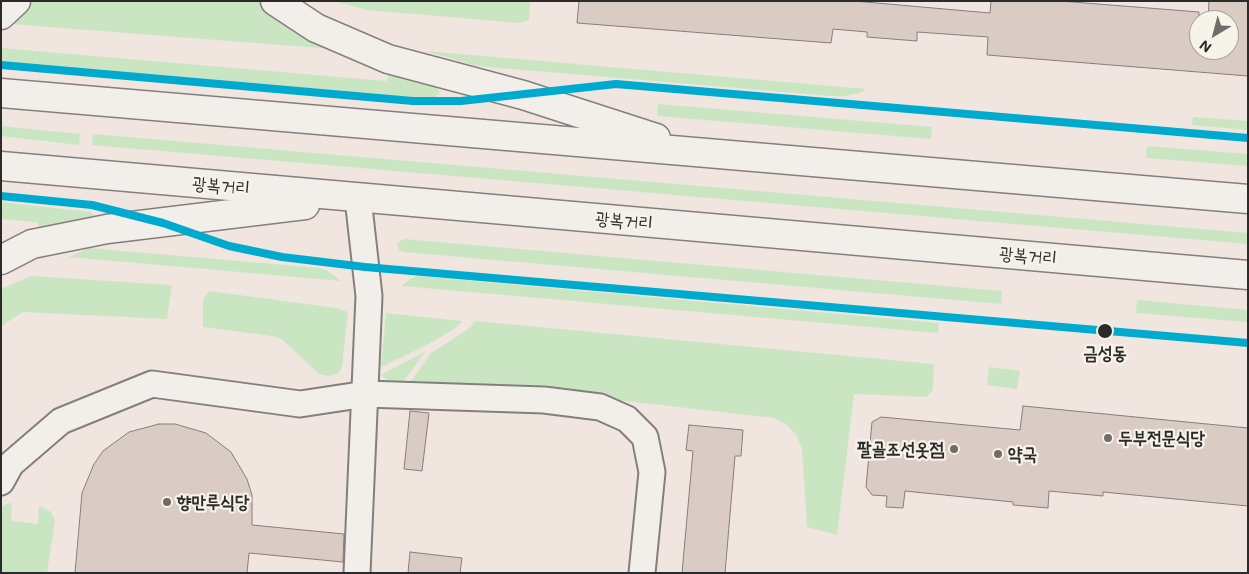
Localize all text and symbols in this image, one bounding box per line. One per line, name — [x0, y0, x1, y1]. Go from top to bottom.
north arrow — [1189, 10, 1239, 60]
text: N — [1195, 36, 1215, 57]
street label: 광복거리 — [191, 173, 251, 199]
street label: 광복거리 — [594, 208, 654, 234]
street label: 광복거리 — [998, 243, 1058, 269]
marker: 금성동 — [1096, 322, 1114, 340]
place label: 금성동 — [1083, 342, 1127, 364]
place label: 두부전문식당 — [1118, 427, 1205, 449]
marker: 두부전문식당 — [1102, 432, 1114, 444]
place label: 팔골조선옷점 — [857, 438, 944, 460]
marker: 팔골조선옷점 — [948, 443, 960, 455]
place label: 약국 — [1008, 443, 1037, 465]
marker: 약국 — [992, 448, 1004, 460]
place label: 향만루식당 — [177, 491, 249, 513]
marker: 향만루식당 — [161, 496, 173, 508]

